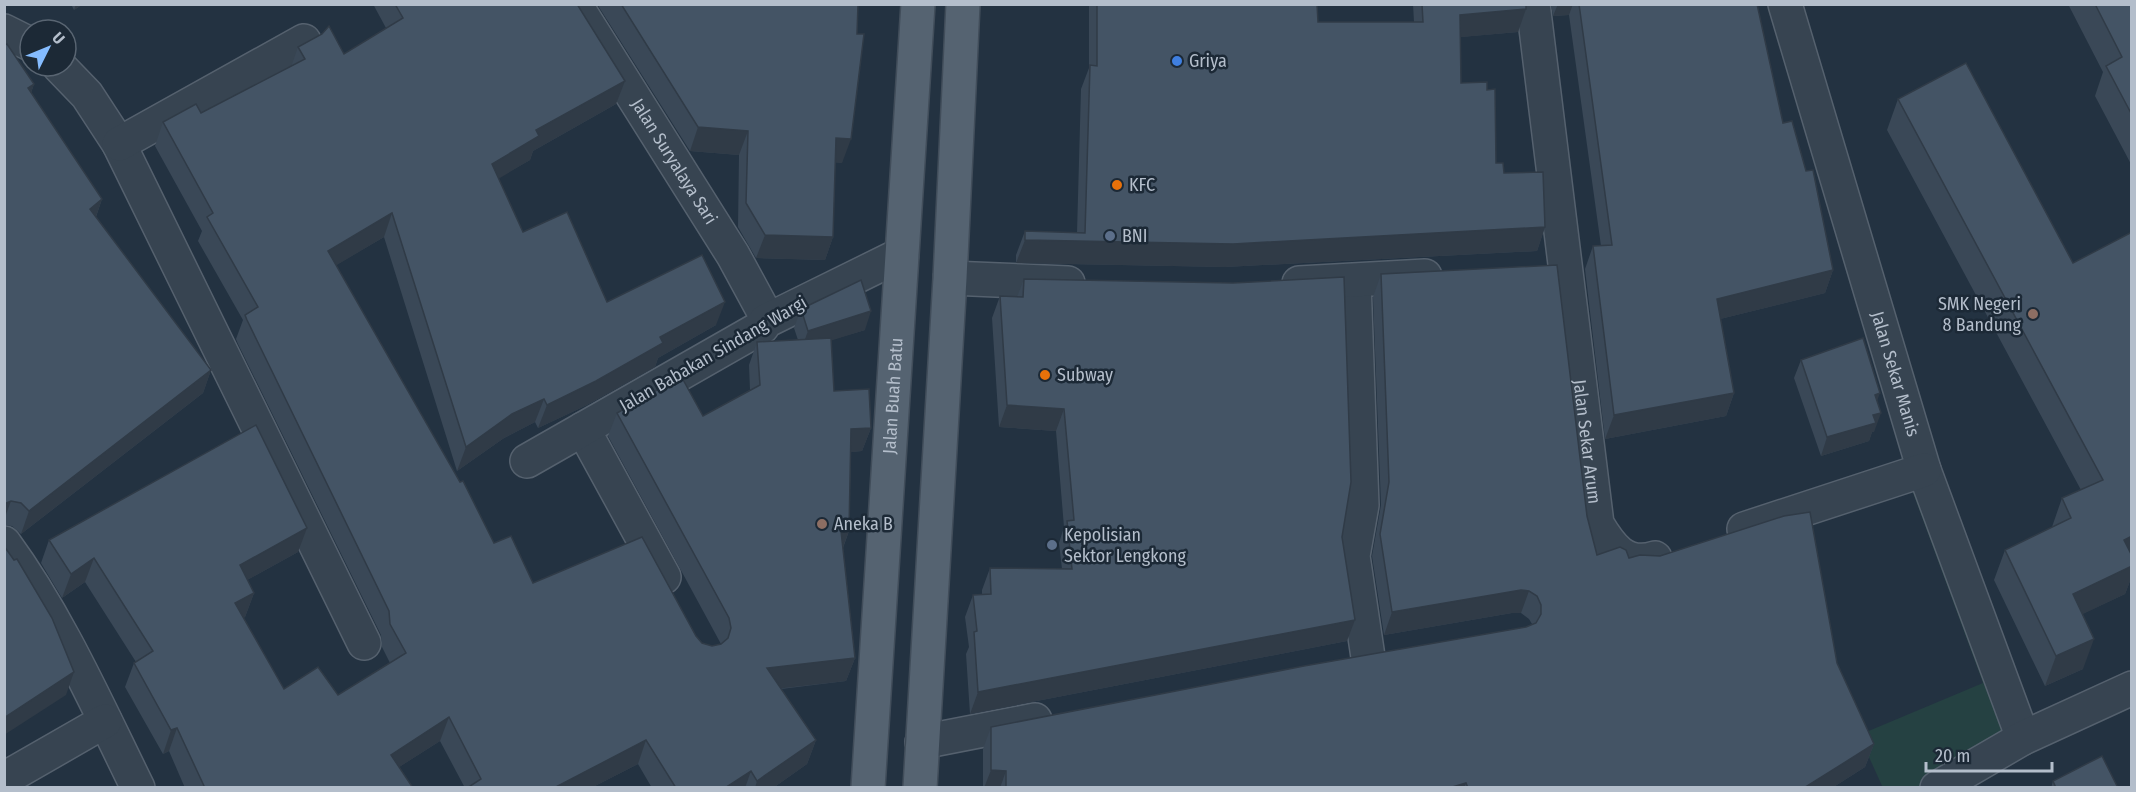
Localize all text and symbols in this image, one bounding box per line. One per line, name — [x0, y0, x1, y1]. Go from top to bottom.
north arrow — [18, 18, 78, 78]
text: U — [48, 28, 69, 48]
place label: Griya — [1189, 50, 1227, 72]
marker: Griya — [1170, 54, 1184, 68]
street label: Jalan Suryalaya Sari — [626, 94, 722, 228]
place label: KFC — [1129, 174, 1155, 196]
marker: KFC — [1110, 178, 1124, 192]
place label: BNI — [1122, 225, 1148, 247]
marker: BNI — [1103, 229, 1117, 243]
street label: Jalan Babakan Sindang Wargi — [615, 291, 811, 417]
place label: SMK Negeri 8 Bandung — [1938, 293, 2022, 336]
marker: SMK Negeri 8 Bandung — [2026, 307, 2040, 321]
street label: Jalan Sekar Manis — [1866, 309, 1924, 439]
street label: Jalan Buah Batu — [878, 337, 908, 455]
place label: Subway — [1057, 364, 1113, 386]
marker: Subway — [1038, 368, 1052, 382]
street label: Jalan Sekar Arum — [1568, 378, 1605, 505]
place label: Aneka B — [834, 513, 893, 535]
marker: Aneka B — [815, 517, 829, 531]
place label: Kepolisian Sektor Lengkong — [1064, 524, 1186, 567]
marker: Kepolisian Sektor Lengkong — [1045, 538, 1059, 552]
scale bar — [1926, 735, 2052, 773]
text: 20 m — [1935, 745, 1970, 767]

